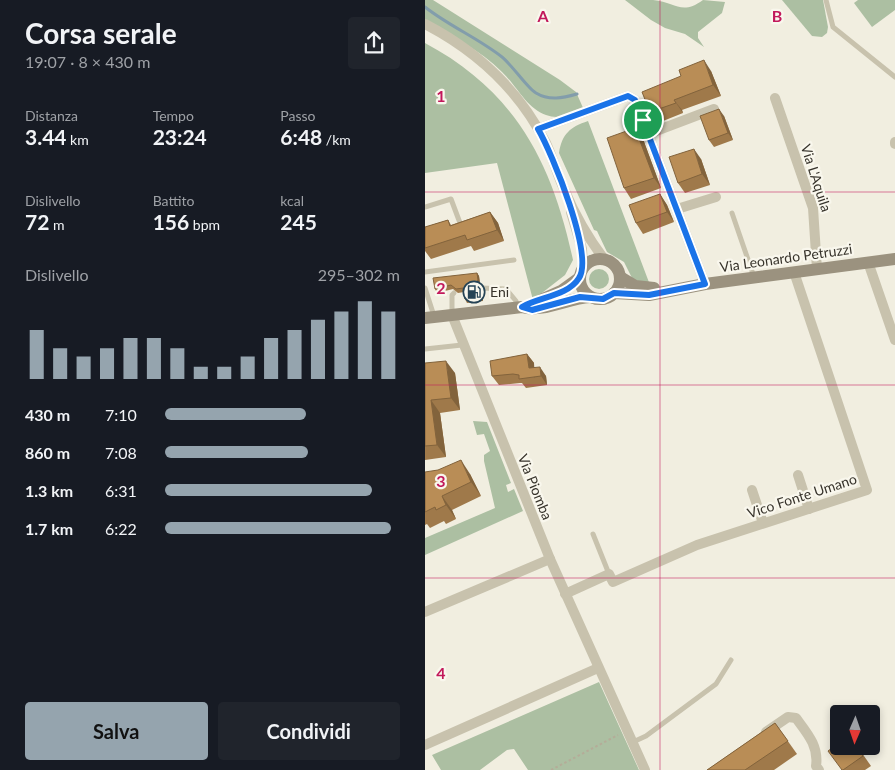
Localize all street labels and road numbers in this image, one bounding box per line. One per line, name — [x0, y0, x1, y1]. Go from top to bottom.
street label: Via L'Aquila — [798, 142, 835, 214]
street label: Via Leonardo Petruzzi — [719, 240, 853, 275]
street label: Via Piomba — [515, 451, 556, 522]
street label: Vico Fonte Umano — [745, 470, 859, 521]

